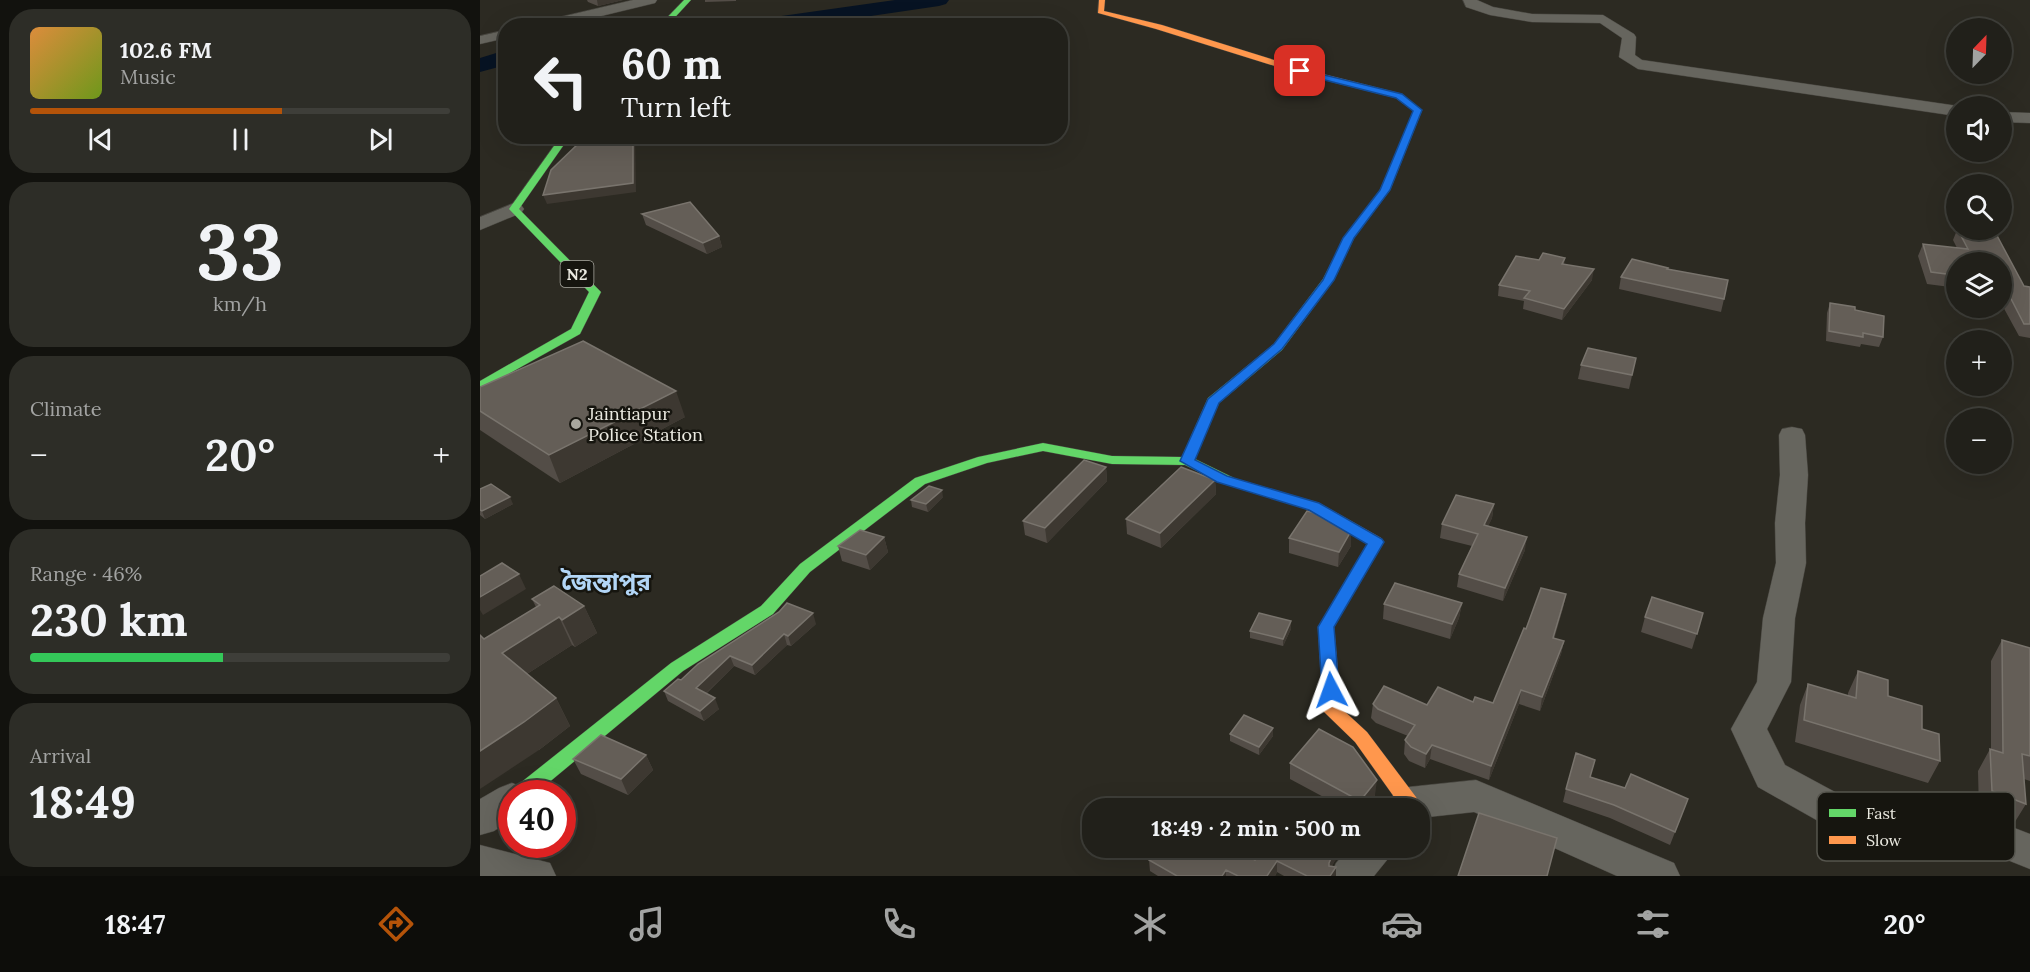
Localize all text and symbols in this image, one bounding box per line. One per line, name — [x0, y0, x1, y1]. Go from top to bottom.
north arrow — [1946, 18, 2012, 84]
map controls — [1946, 18, 2012, 474]
text: 102.6 FM — [120, 36, 212, 64]
text: 60 m — [621, 37, 722, 91]
icon: left — [522, 42, 600, 120]
pin — [1274, 45, 1325, 96]
icon: arrive — [1283, 54, 1316, 87]
text: Music — [120, 64, 176, 89]
text: Turn left — [621, 90, 731, 124]
button: sound — [1946, 96, 2012, 162]
icon: previous — [84, 123, 117, 156]
icon: pause — [224, 123, 257, 156]
icon: next — [364, 123, 397, 156]
button: search — [1946, 174, 2012, 240]
text: 33 — [196, 202, 284, 301]
button: layers — [1946, 252, 2012, 318]
road number: N2 — [560, 261, 594, 287]
text: km/h — [213, 291, 267, 316]
button: + — [1946, 330, 2012, 396]
text: Climate — [30, 396, 102, 421]
place label: Jaintiapur Police Station — [587, 402, 703, 446]
button: − — [1946, 408, 2012, 474]
marker: Jaintiapur Police Station — [569, 417, 583, 431]
text: 20° — [205, 426, 275, 483]
text: − — [30, 434, 48, 476]
text: + — [432, 434, 450, 476]
text: Range · 46% — [30, 561, 142, 586]
district label: জৈন্তাপুর — [560, 566, 651, 597]
text: 230 km — [30, 591, 188, 648]
position arrow — [1299, 658, 1363, 722]
text: Arrival — [30, 743, 91, 768]
text: 18:49 — [30, 773, 136, 830]
speed limit sign: 40 — [498, 780, 576, 858]
legend — [1817, 792, 2015, 861]
text: Fast — [1866, 803, 1897, 823]
text: 18:49 · 2 min · 500 m — [1151, 814, 1361, 842]
text: Slow — [1866, 830, 1902, 850]
icon: directions — [375, 903, 417, 945]
icon: music — [626, 903, 668, 945]
icon: phone — [878, 903, 920, 945]
icon: climate — [1129, 903, 1171, 945]
icon: car — [1381, 903, 1423, 945]
icon: filters — [1632, 903, 1674, 945]
text: 18:47 — [105, 907, 165, 941]
text: 20° — [1883, 907, 1925, 941]

